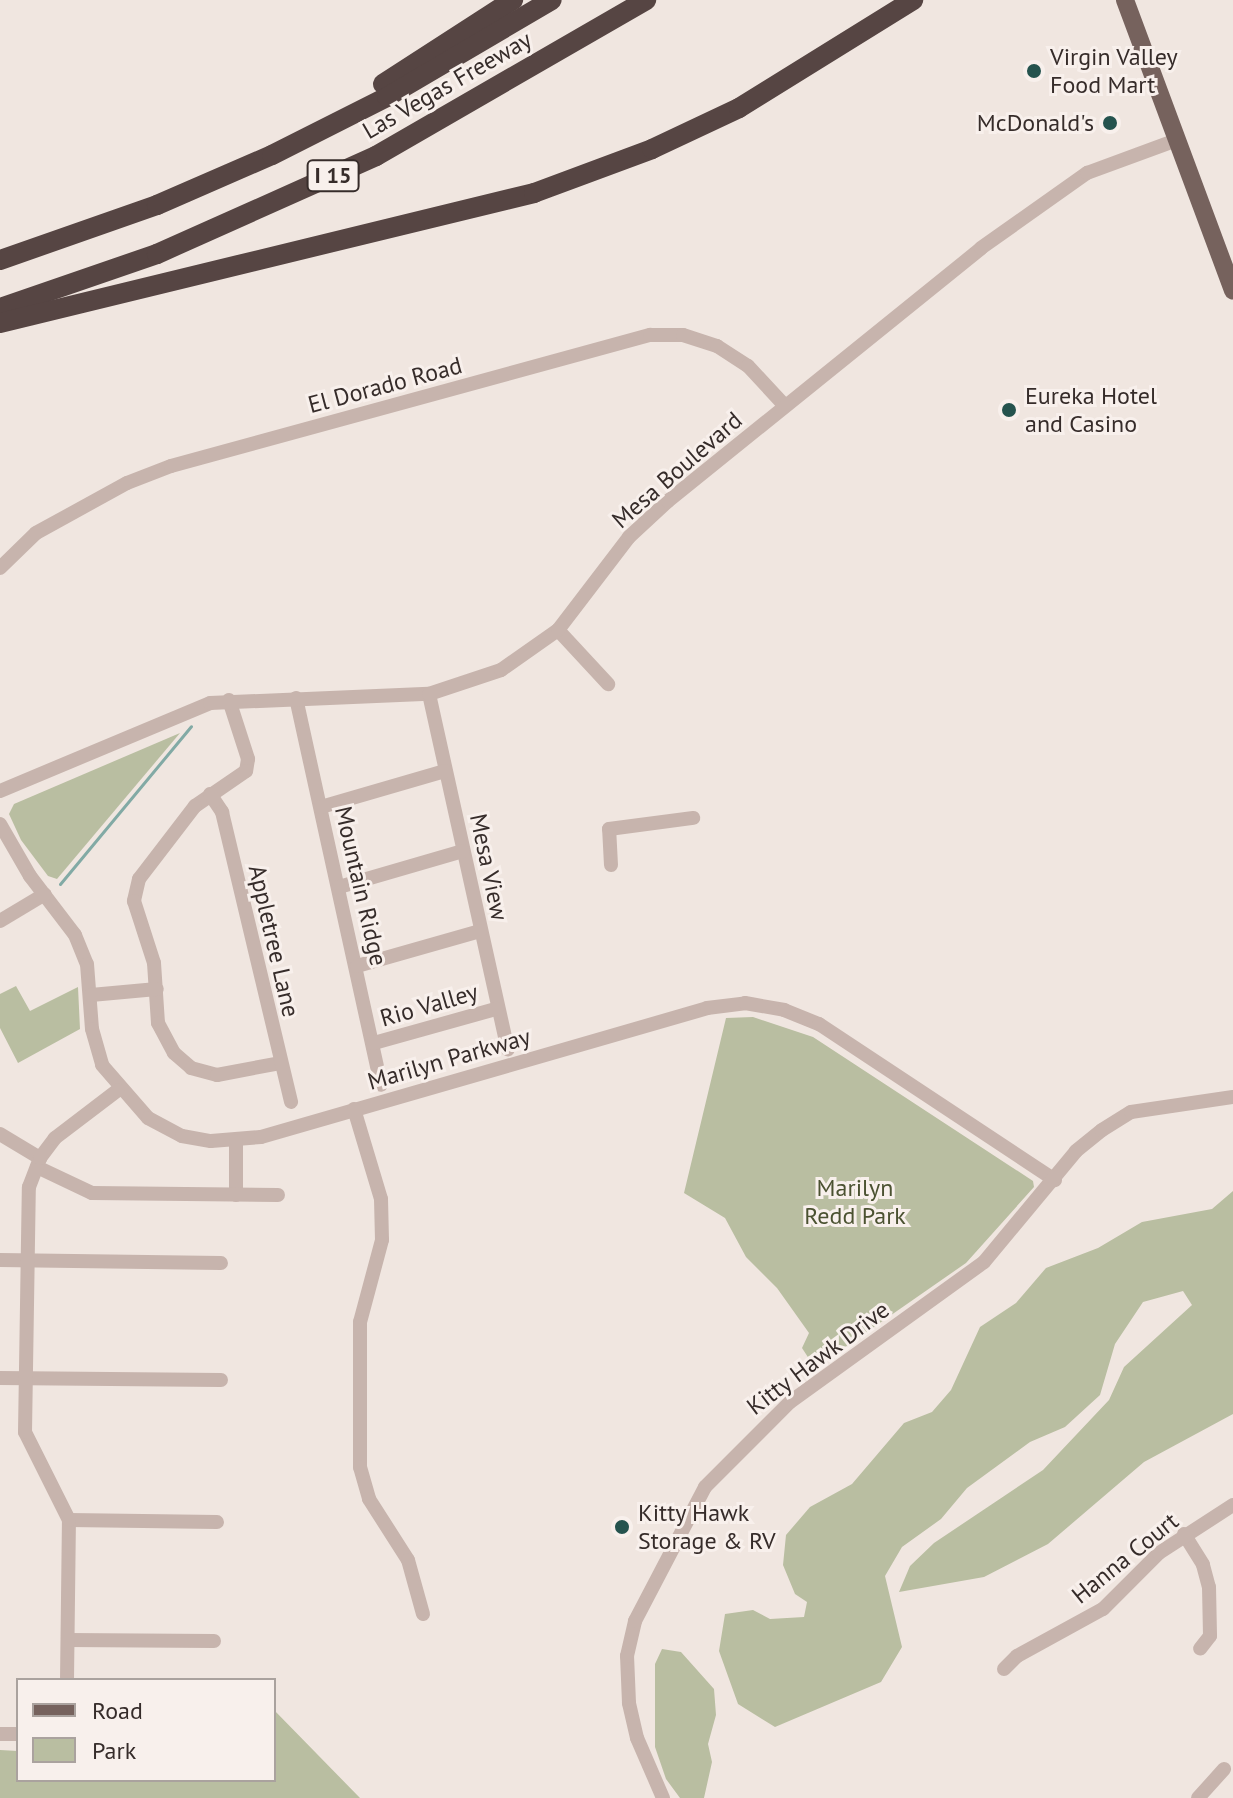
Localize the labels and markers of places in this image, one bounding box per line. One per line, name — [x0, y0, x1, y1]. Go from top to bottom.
place label: Virgin Valley Food Mart — [1050, 43, 1178, 99]
marker: Virgin Valley Food Mart — [1025, 62, 1043, 80]
place label: McDonald's — [977, 109, 1094, 137]
marker: McDonald's — [1101, 114, 1119, 132]
place label: Eureka Hotel and Casino — [1025, 382, 1157, 438]
marker: Eureka Hotel and Casino — [1000, 401, 1018, 419]
place label: Kitty Hawk Storage & RV — [638, 1499, 776, 1555]
marker: Kitty Hawk Storage & RV — [613, 1518, 631, 1536]

